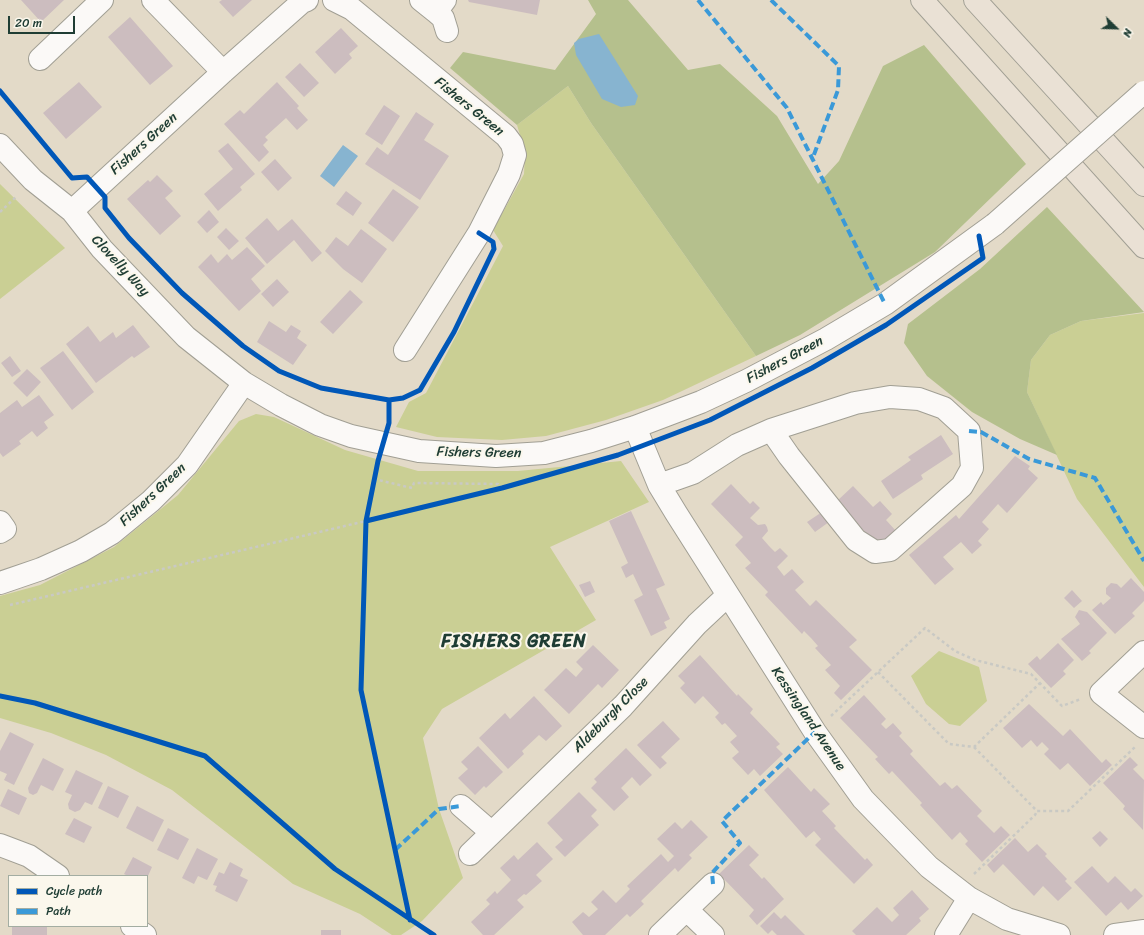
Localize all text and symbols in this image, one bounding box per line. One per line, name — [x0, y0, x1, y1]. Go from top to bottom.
scale bar — [10, 8, 77, 34]
north arrow — [1096, 8, 1136, 48]
text: 20 m — [15, 12, 42, 34]
text: N — [1117, 26, 1138, 40]
street label: Fishers Green — [431, 74, 507, 140]
street label: Fishers Green — [107, 109, 181, 179]
street label: Clovelly Way — [87, 232, 153, 300]
street label: Fishers Green — [744, 333, 826, 387]
street label: Fishers Green — [437, 444, 521, 462]
street label: Fishers Green — [116, 460, 190, 530]
district label: FISHERS GREEN — [441, 631, 587, 653]
street label: Kessingland Avenue — [767, 664, 849, 774]
street label: Aldeburgh Close — [570, 674, 652, 756]
legend — [8, 875, 148, 927]
text: Cycle path — [46, 880, 102, 902]
text: Path — [46, 900, 71, 922]

